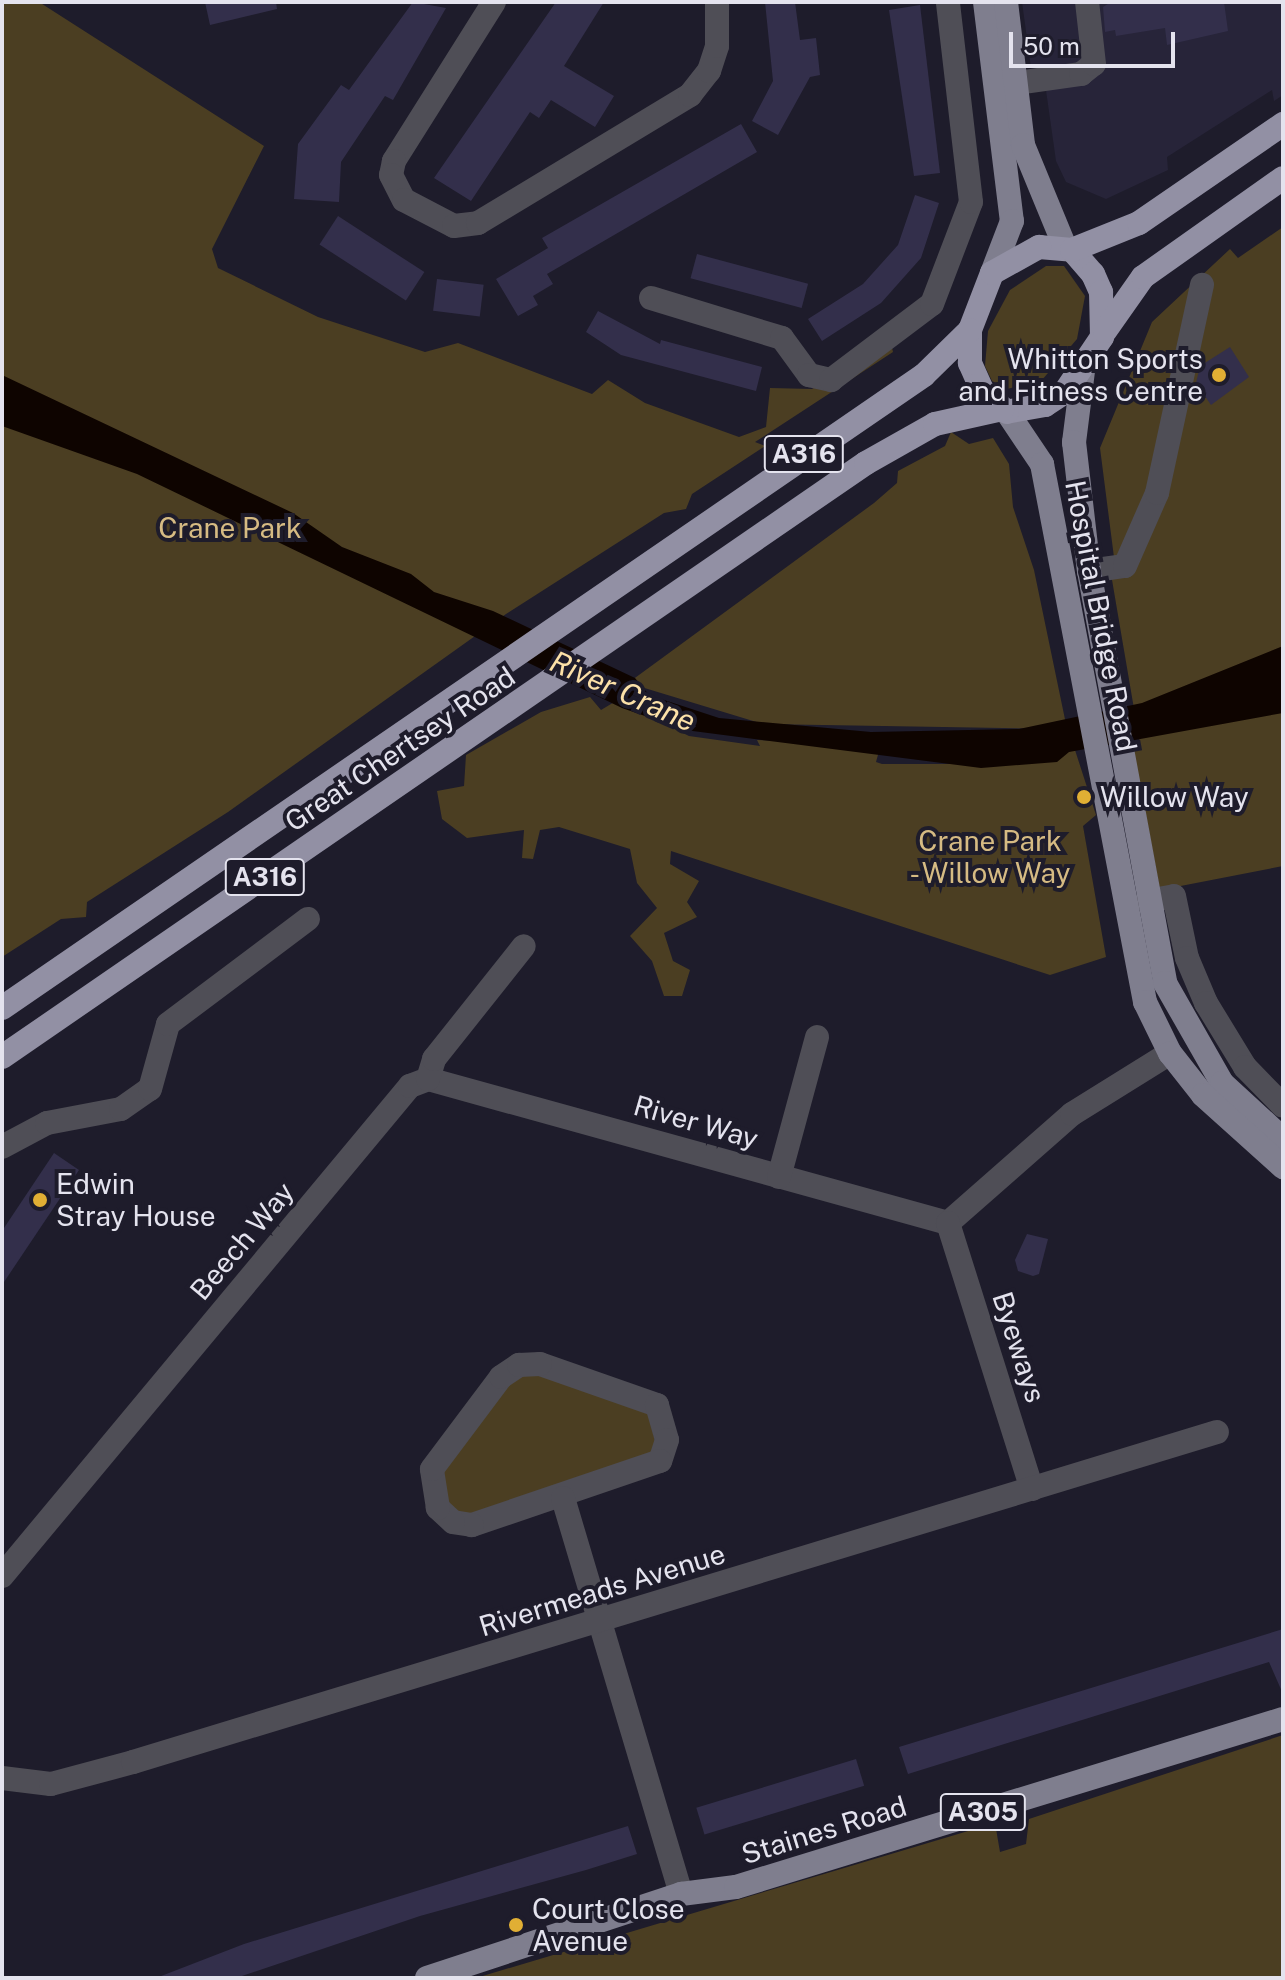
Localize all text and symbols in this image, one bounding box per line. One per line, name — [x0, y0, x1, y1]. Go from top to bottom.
scale bar — [1013, 16, 1179, 66]
text: 50 m — [1023, 32, 1080, 60]
place label: Whitton Sports and Fitness Centre — [958, 342, 1203, 408]
marker: Whitton Sports and Fitness Centre — [1210, 366, 1228, 384]
road number: A316 — [762, 432, 846, 476]
street label: Hospital Bridge Road — [1058, 478, 1144, 754]
park label: Crane Park — [158, 511, 302, 545]
water label: River Crane — [545, 643, 701, 739]
street label: Great Chertsey Road — [279, 660, 521, 838]
place label: Willow Way — [1100, 780, 1249, 814]
marker: Willow Way — [1075, 788, 1093, 806]
park label: Crane Park - Willow Way — [907, 824, 1073, 890]
road number: A316 — [223, 855, 307, 899]
street label: River Way — [630, 1088, 762, 1156]
place label: Edwin Stray House — [56, 1167, 216, 1233]
street label: Beech Way — [183, 1175, 301, 1307]
marker: Edwin Stray House — [31, 1191, 49, 1209]
street label: Byeways — [985, 1287, 1053, 1407]
street label: Rivermeads Avenue — [475, 1537, 729, 1643]
street label: Staines Road — [737, 1789, 911, 1871]
road number: A305 — [939, 1790, 1027, 1834]
place label: Court Close Avenue — [532, 1892, 685, 1958]
marker: Court Close Avenue — [507, 1916, 525, 1934]

